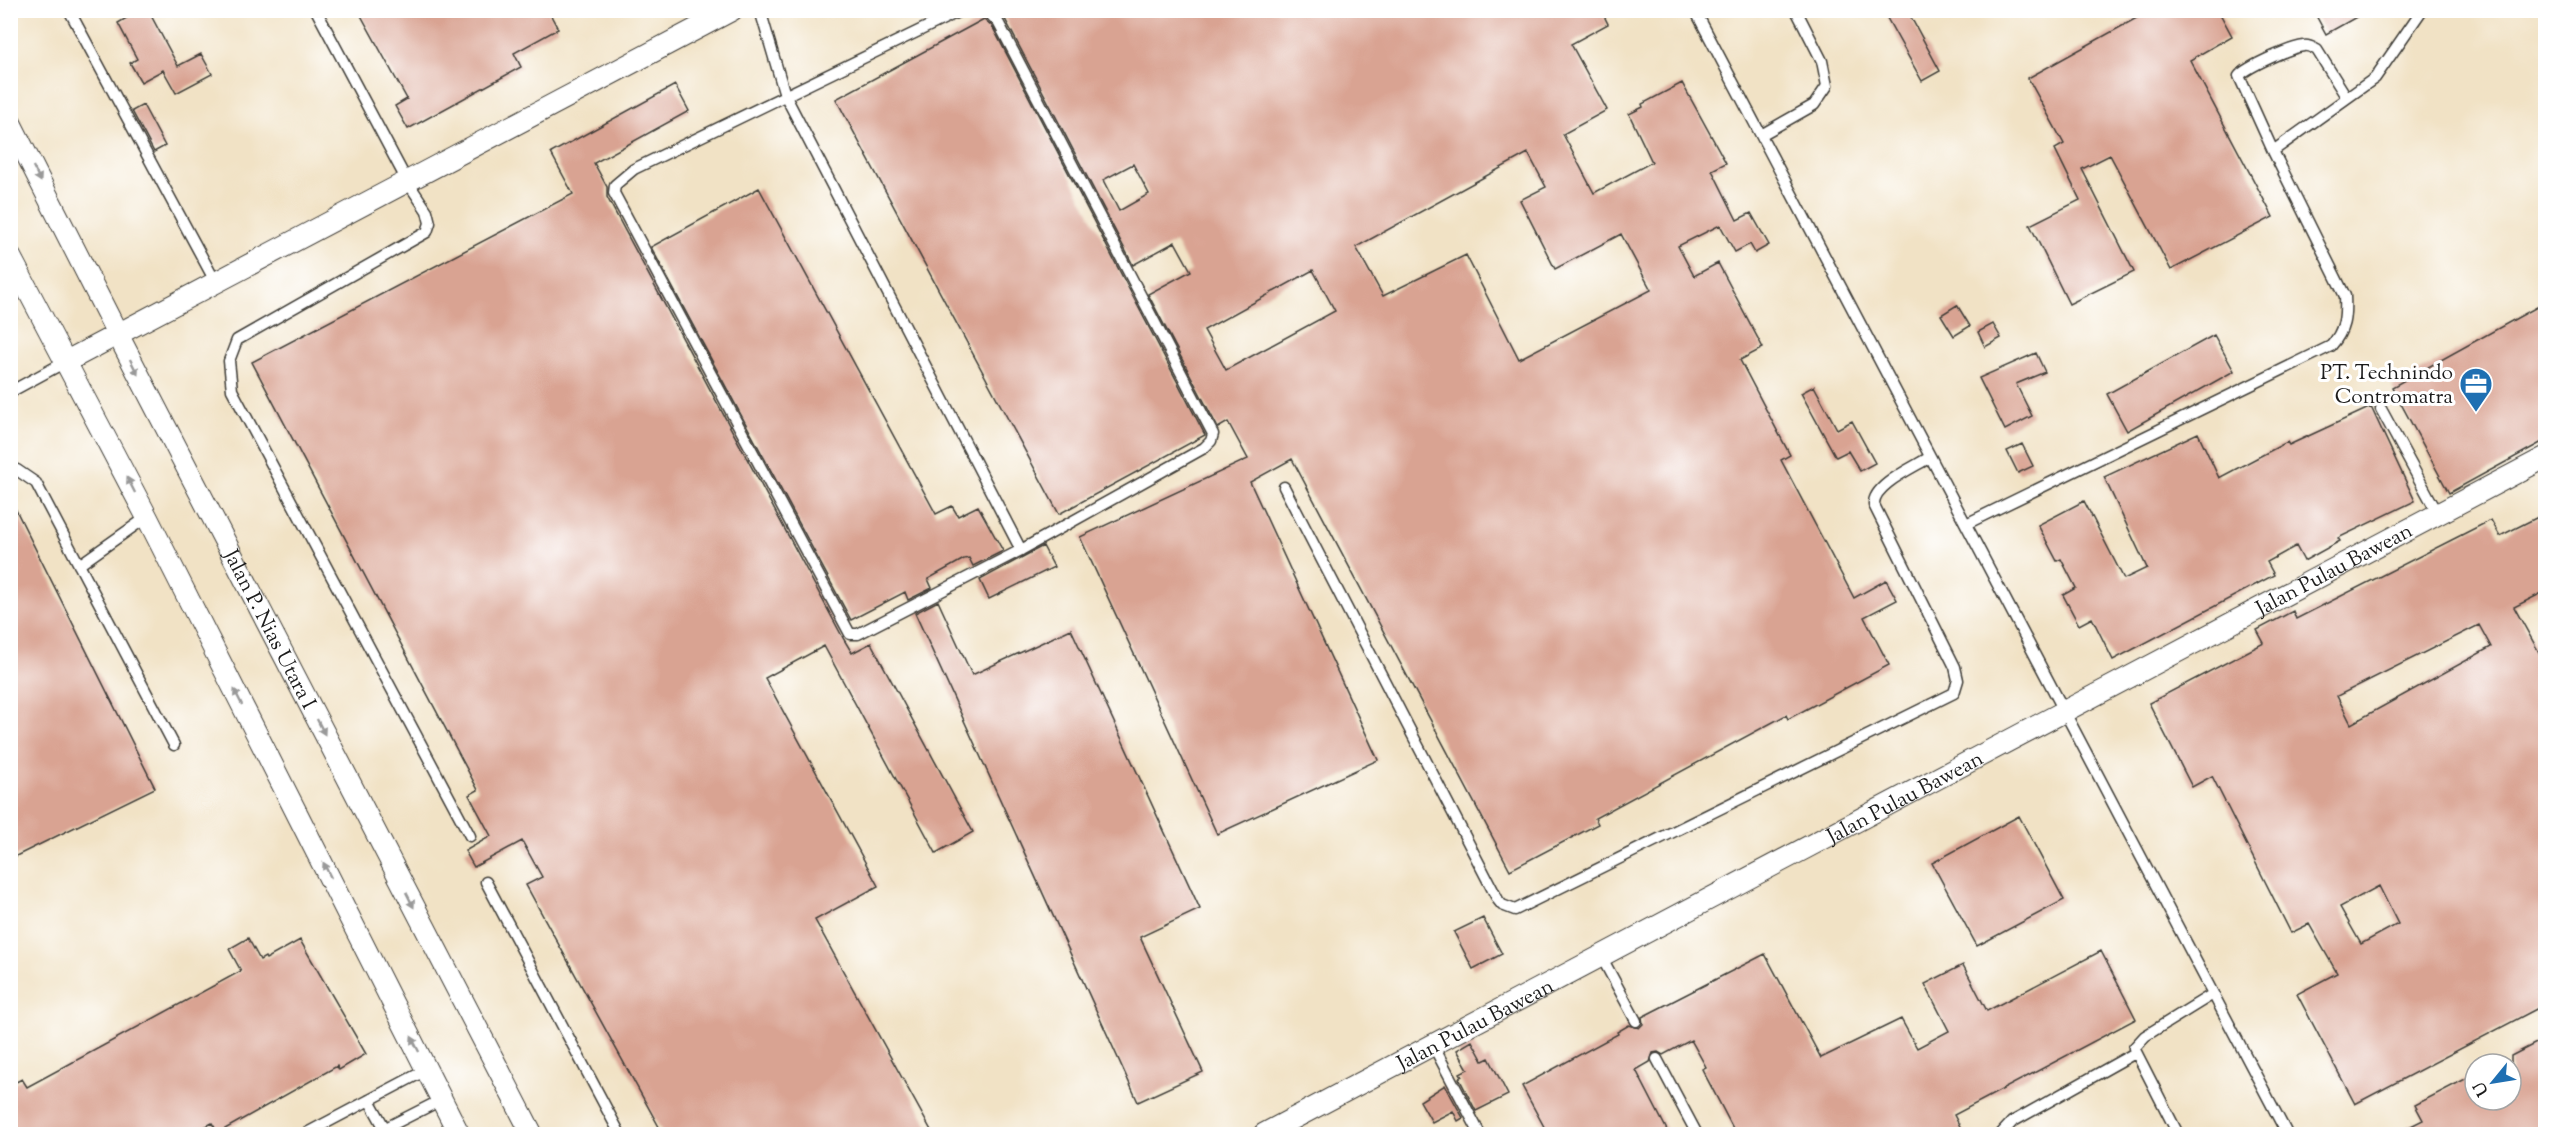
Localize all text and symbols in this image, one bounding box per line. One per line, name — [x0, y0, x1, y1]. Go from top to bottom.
one-way arrow — [32, 166, 42, 183]
one-way arrow — [129, 359, 139, 376]
place label: PT. Technindo Contromatra — [2320, 359, 2453, 413]
office icon: PT. Technindo Contromatra — [2458, 366, 2494, 413]
one-way arrow — [126, 477, 135, 494]
street label: Jalan Pulau Bawean — [2250, 517, 2419, 625]
street label: Jalan P. Nias Utara I — [214, 544, 322, 715]
one-way arrow — [234, 688, 243, 705]
one-way arrow — [316, 718, 325, 735]
street label: Jalan Pulau Bawean — [1821, 745, 1989, 853]
one-way arrow — [322, 862, 332, 879]
one-way arrow — [405, 891, 415, 908]
street label: Jalan Pulau Bawean — [1391, 972, 1560, 1080]
one-way arrow — [410, 1035, 420, 1052]
north arrow — [2463, 1052, 2523, 1112]
text: U — [2468, 1076, 2495, 1100]

